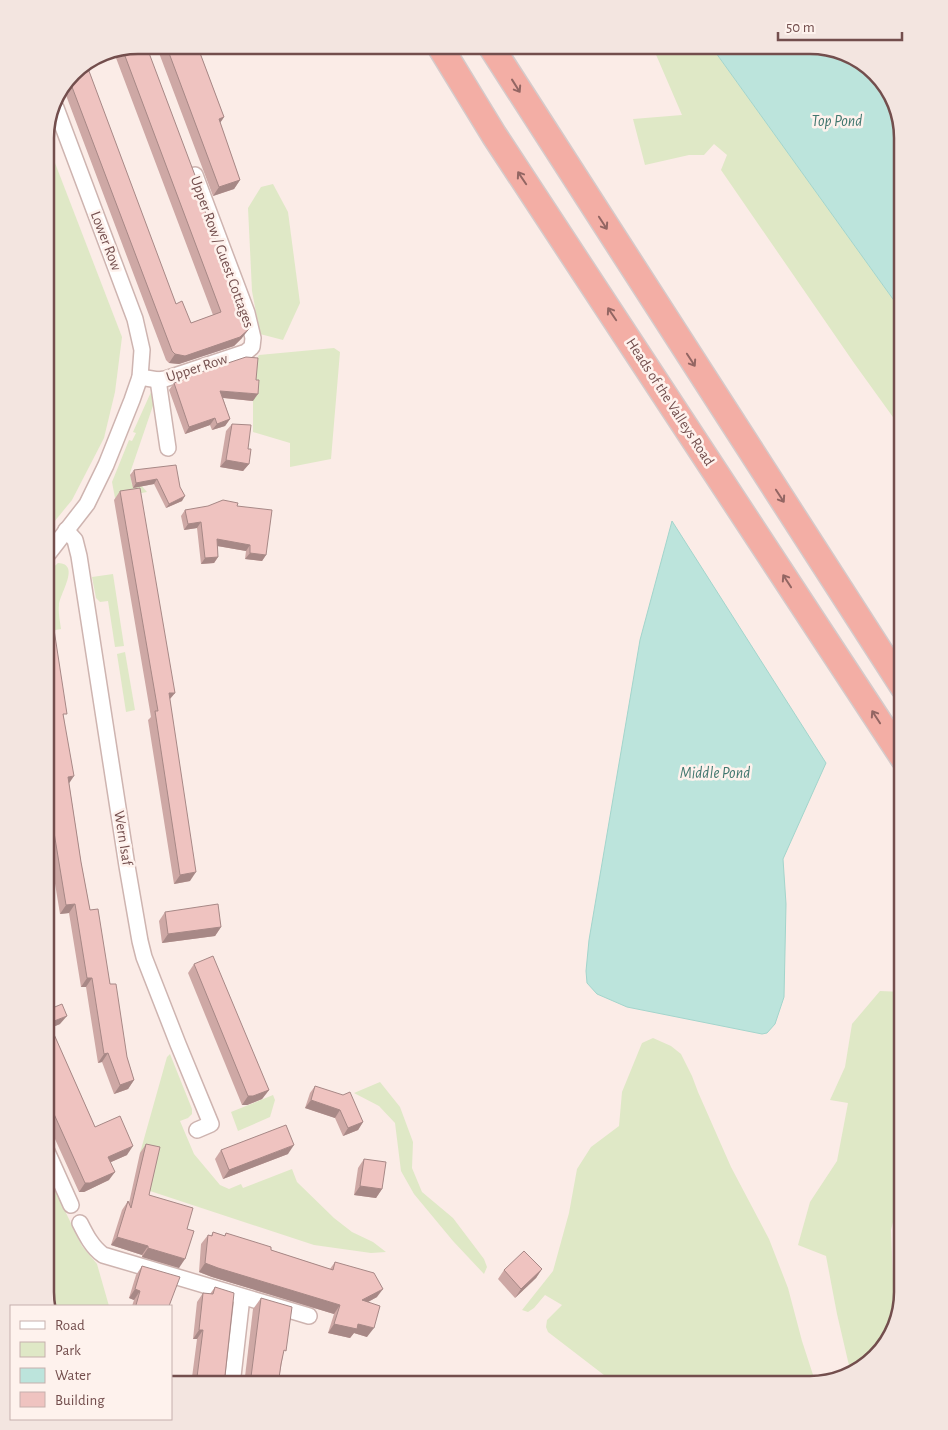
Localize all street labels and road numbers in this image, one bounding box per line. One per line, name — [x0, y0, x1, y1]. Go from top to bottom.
street label: Upper Row / Guest Cottages — [188, 174, 256, 330]
street label: Lower Row — [88, 209, 124, 273]
street label: Heads of the Valleys Road — [623, 336, 717, 469]
street label: Upper Row — [164, 351, 230, 385]
street label: Wern Isaf — [111, 810, 135, 868]

